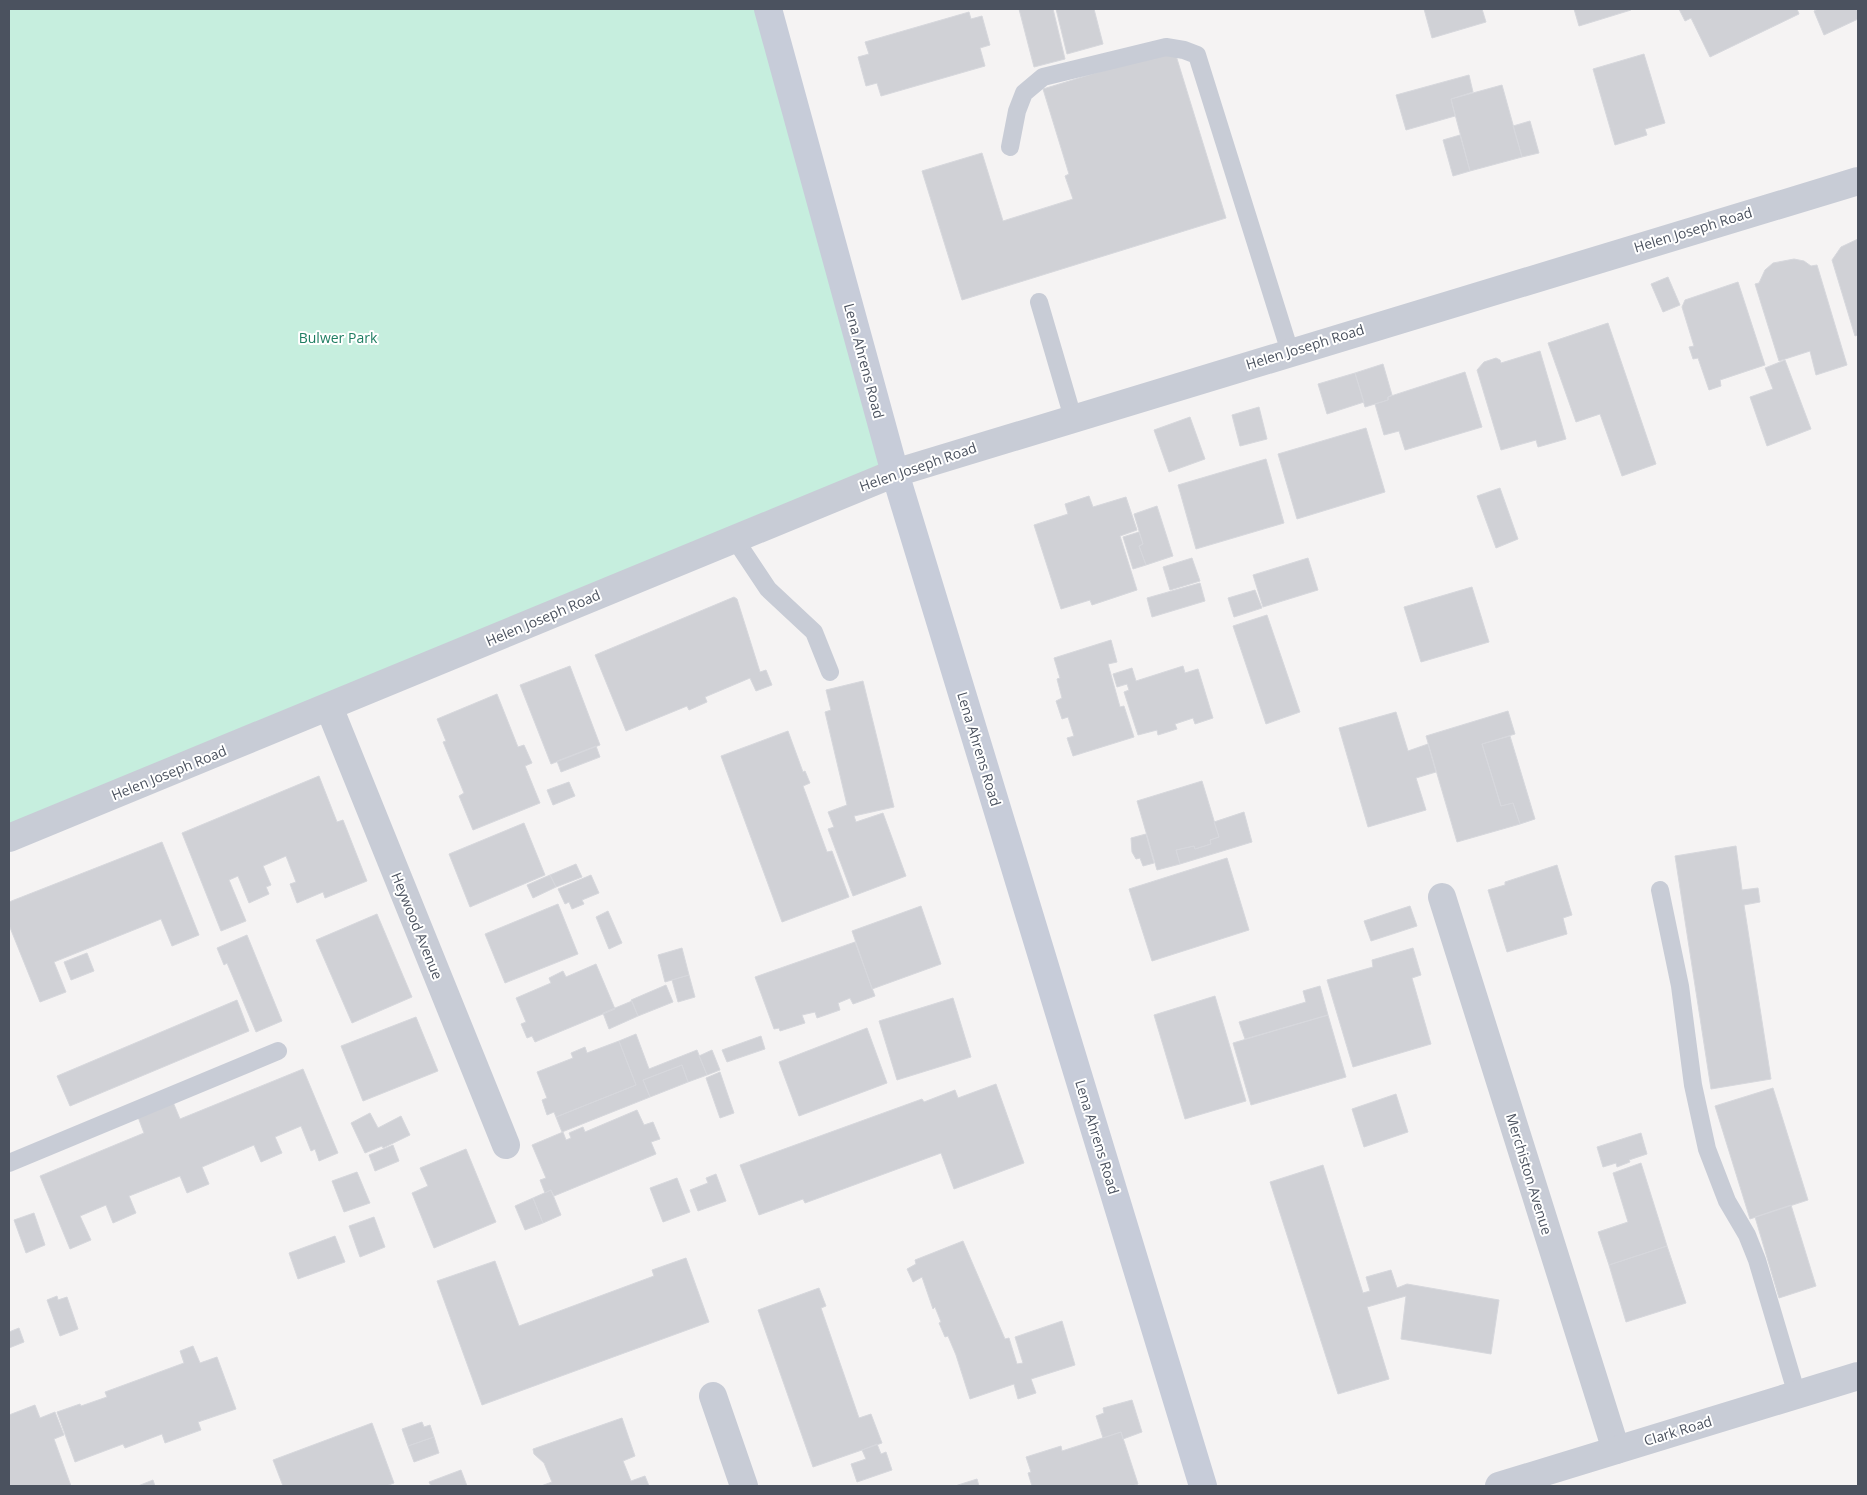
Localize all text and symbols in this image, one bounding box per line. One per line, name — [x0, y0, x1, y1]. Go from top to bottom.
street label: Helen Joseph Road — [1631, 202, 1754, 257]
street label: Lena Ahrens Road — [840, 301, 889, 421]
street label: Helen Joseph Road — [1243, 319, 1366, 374]
park label: Bulwer Park — [299, 328, 378, 347]
street label: Helen Joseph Road — [857, 438, 979, 495]
street label: Helen Joseph Road — [483, 585, 603, 650]
street label: Lena Ahrens Road — [953, 689, 1006, 808]
street label: Helen Joseph Road — [108, 741, 229, 804]
street label: Heywood Avenue — [387, 869, 448, 982]
street label: Lena Ahrens Road — [1071, 1077, 1124, 1196]
street label: Merchiston Avenue — [1502, 1111, 1557, 1237]
street label: Clark Road — [1641, 1411, 1714, 1450]

